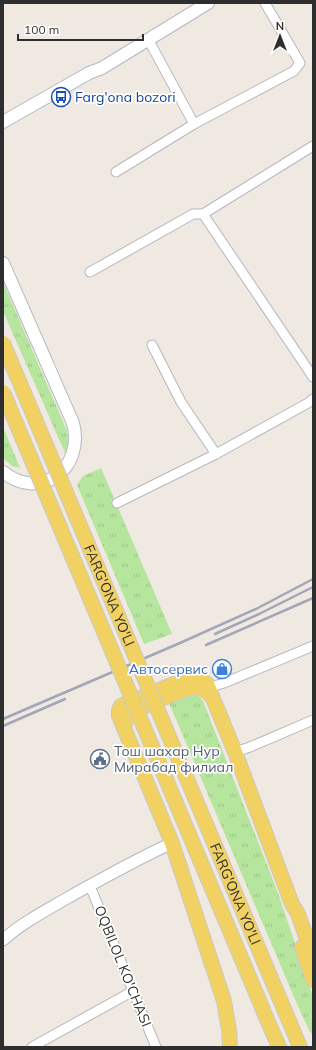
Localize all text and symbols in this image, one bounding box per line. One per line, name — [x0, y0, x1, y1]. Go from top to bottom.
scale bar — [18, 16, 143, 42]
north arrow — [260, 16, 300, 56]
text: N — [276, 19, 284, 33]
text: 100 m — [24, 22, 59, 37]
bus stop icon: Farg'ona bozori — [50, 86, 72, 108]
place label: Farg'ona bozori — [75, 88, 176, 106]
street label: FARG'ONA YO'LI — [80, 542, 139, 649]
shop icon: Автосервис — [211, 658, 233, 680]
place label: Автосервис — [129, 660, 208, 678]
place label: Тош шахар Нур Мирабад филиал — [114, 742, 233, 776]
public building icon: Тош шахар Нур Мирабад филиал — [89, 748, 111, 770]
street label: FARG'ONA YO'LI — [206, 840, 265, 948]
street label: OQBILOL KO'CHASI — [90, 903, 156, 1029]

